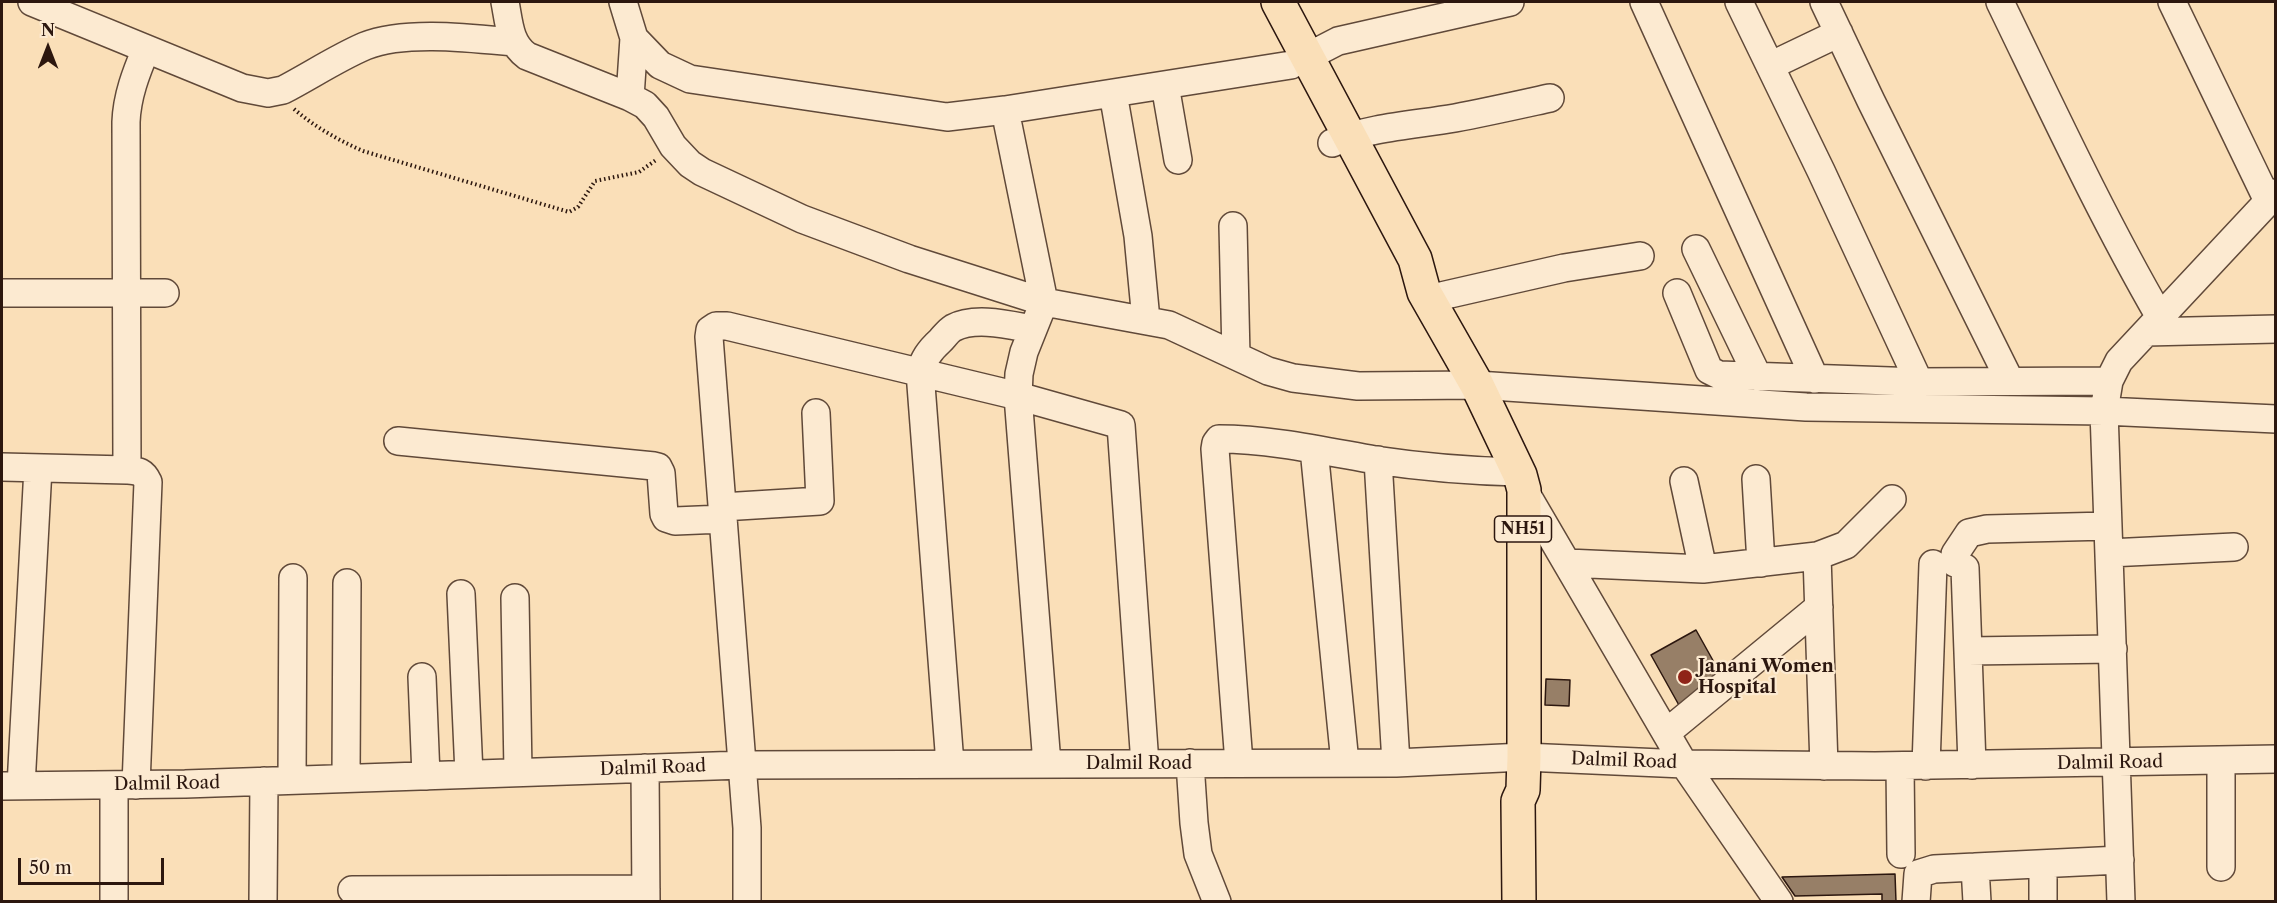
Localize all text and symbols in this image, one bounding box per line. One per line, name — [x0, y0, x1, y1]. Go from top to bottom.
north arrow — [18, 18, 78, 78]
text: N — [41, 20, 55, 40]
road number: NH51 — [1494, 516, 1552, 542]
place label: Janani Women Hospital — [1698, 656, 1834, 698]
marker: Janani Women Hospital — [1676, 668, 1694, 686]
street label: Dalmil Road — [1570, 748, 1678, 774]
street label: Dalmil Road — [2057, 751, 2163, 775]
street label: Dalmil Road — [1086, 753, 1192, 775]
street label: Dalmil Road — [599, 755, 707, 781]
street label: Dalmil Road — [114, 772, 220, 796]
scale bar — [21, 846, 166, 884]
text: 50 m — [29, 857, 72, 879]

